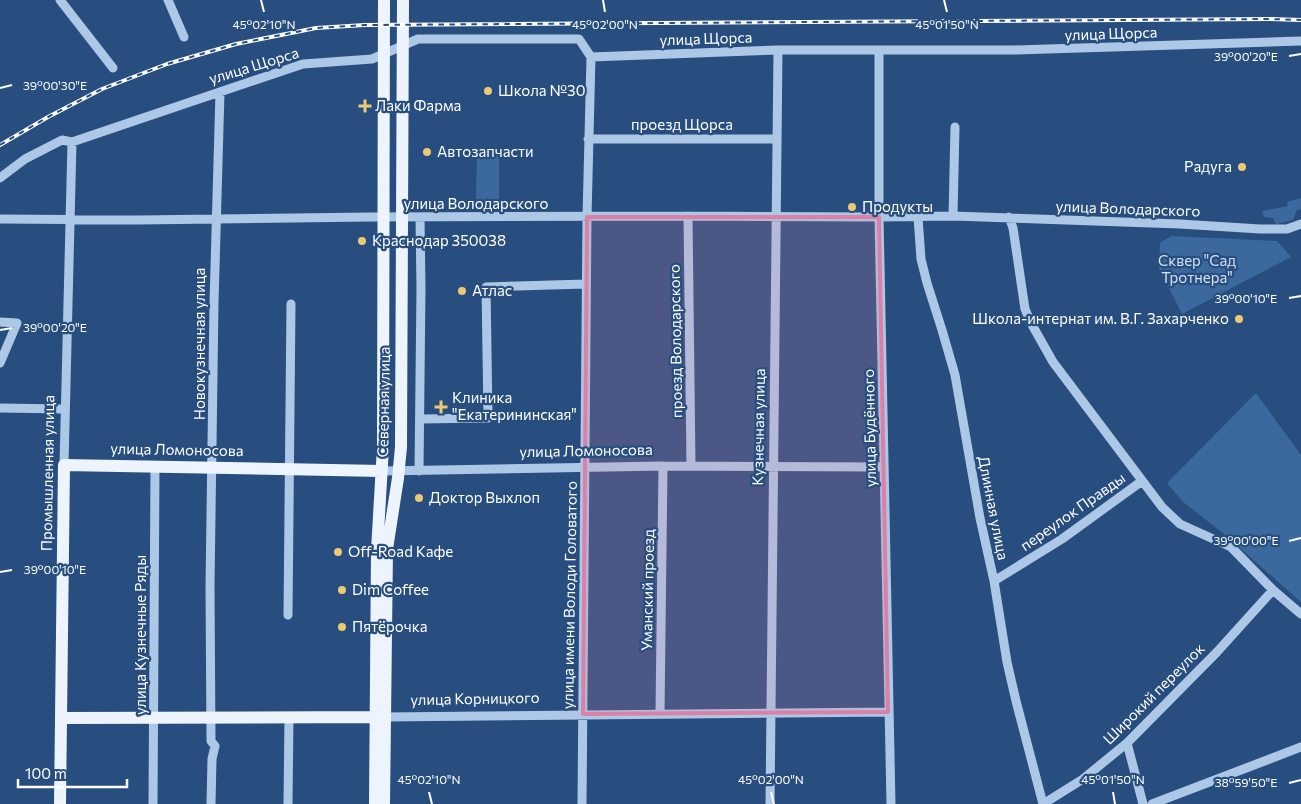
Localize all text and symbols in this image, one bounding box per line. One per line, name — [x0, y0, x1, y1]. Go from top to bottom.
text: 45°02'10"N — [232, 17, 296, 31]
text: 45°02'00"N — [572, 17, 638, 31]
text: 45°01'50"N — [915, 17, 979, 31]
street label: улица Щорса — [1064, 22, 1158, 44]
street label: улица Щорса — [659, 27, 753, 49]
street label: улица Щорса — [207, 43, 301, 87]
text: 39°00'20"E — [1214, 49, 1278, 63]
text: 39°00'30"E — [23, 78, 87, 92]
place label: Школа №30 — [498, 81, 585, 99]
marker: Школа №30 — [482, 85, 494, 97]
place label: Лаки Фарма — [375, 96, 461, 114]
marker: Лаки Фарма — [359, 100, 371, 112]
street label: проезд Щорса — [631, 115, 733, 133]
place label: Автозапчасти — [437, 142, 534, 160]
marker: Автозапчасти — [421, 146, 433, 158]
place label: Радуга — [1184, 157, 1232, 175]
marker: Радуга — [1236, 161, 1248, 173]
street label: улица Володарского — [404, 194, 548, 212]
street label: улица Володарского — [1055, 196, 1201, 220]
place label: Продукты — [862, 197, 933, 215]
marker: Продукты — [846, 201, 858, 213]
place label: Краснодар 350038 — [372, 231, 506, 249]
marker: Краснодар 350038 — [356, 235, 368, 247]
park label: Сквер "Сад Тротнера" — [1158, 251, 1236, 286]
street label: проезд Володарского — [665, 264, 685, 418]
street label: Новокузнечная улица — [190, 268, 208, 420]
place label: Атлас — [472, 281, 512, 299]
marker: Атлас — [456, 285, 468, 297]
text: 39°00'10"E — [1215, 291, 1277, 305]
place label: Школа-интернат им. В.Г. Захарченко — [972, 309, 1229, 327]
marker: Школа-интернат им. В.Г. Захарченко — [1233, 313, 1245, 325]
text: 39°00'20"E — [23, 320, 87, 334]
street label: Северная улица — [373, 346, 393, 458]
street label: Кузнечная улица — [748, 368, 768, 486]
street label: улица Будённого — [859, 369, 879, 487]
place label: Клиника "Екатерининская" — [452, 388, 577, 423]
street label: Промышленная улица — [37, 395, 57, 551]
marker: Клиника "Екатерининская" — [434, 400, 448, 414]
street label: улица Ломоносова — [110, 439, 244, 459]
street label: улица Ломоносова — [519, 440, 653, 460]
street label: Длинная улица — [975, 454, 1013, 561]
street label: переулок Правды — [1016, 468, 1128, 554]
street label: улица имени Володи Головатого — [558, 481, 580, 709]
place label: Доктор Выхлоп — [429, 488, 540, 506]
marker: Доктор Выхлоп — [413, 492, 425, 504]
street label: Уманский проезд — [637, 529, 657, 651]
text: 39°00'00"E — [1213, 533, 1279, 547]
place label: Off-Road Кафе — [348, 542, 453, 560]
marker: Off-Road Кафе — [332, 546, 344, 558]
street label: улица Кузнечные Ряды — [131, 555, 149, 715]
text: 39°00'10"E — [24, 562, 86, 576]
place label: Dim Coffee — [352, 580, 429, 598]
marker: Dim Coffee — [336, 584, 348, 596]
place label: Пятёрочка — [352, 617, 427, 635]
marker: Пятёрочка — [336, 621, 348, 633]
street label: Широкий переулок — [1099, 639, 1208, 748]
street label: улица Корницкого — [410, 688, 540, 708]
scale bar — [18, 756, 126, 788]
text: 100 m — [25, 764, 67, 782]
text: 45°02'10"N — [397, 772, 461, 786]
text: 45°02'00"N — [738, 772, 804, 786]
text: 45°01'50"N — [1081, 772, 1145, 786]
text: 38°59'50"E — [1215, 775, 1277, 789]

